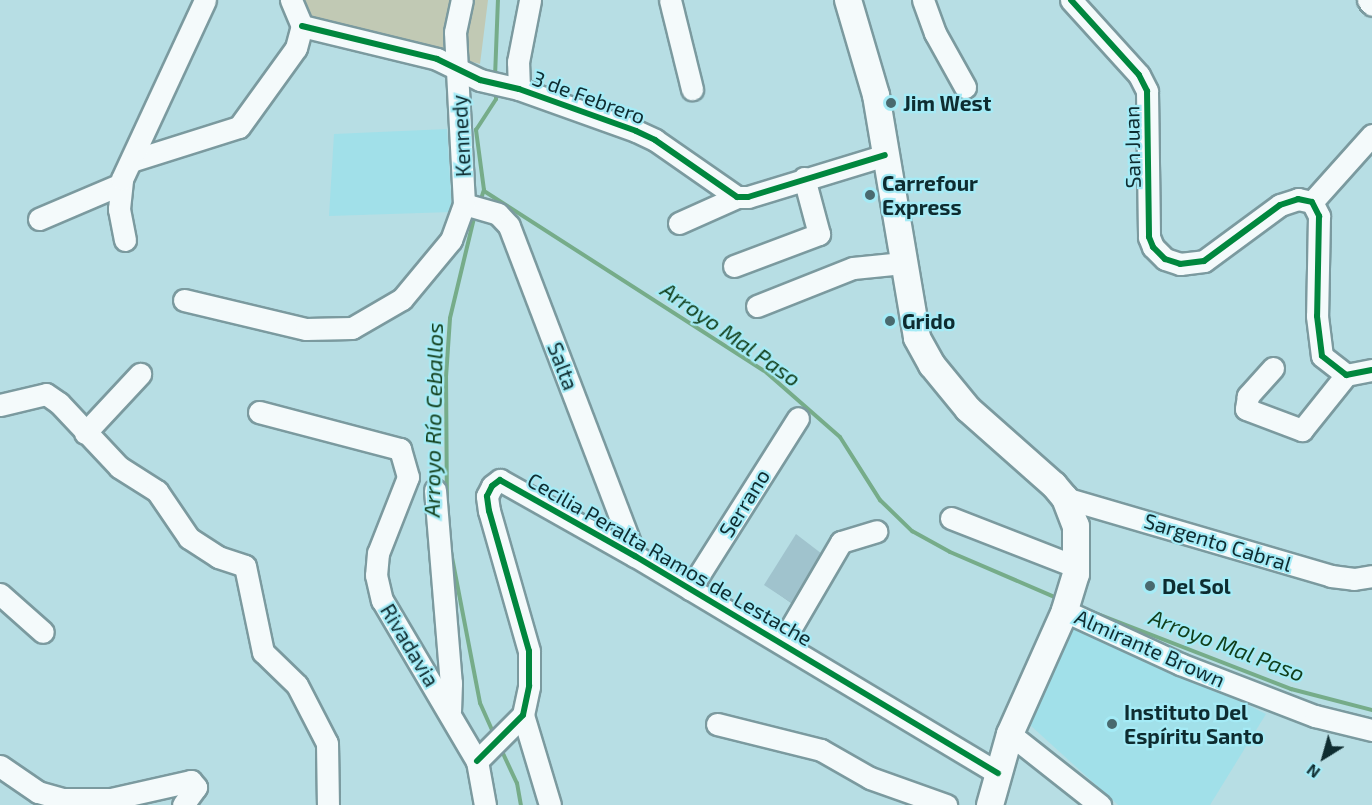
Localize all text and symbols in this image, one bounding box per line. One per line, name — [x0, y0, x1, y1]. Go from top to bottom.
street label: 3 de Febrero — [529, 65, 649, 129]
place label: Jim West — [903, 90, 991, 116]
street label: Kennedy — [446, 94, 476, 178]
marker: Jim West — [884, 96, 898, 110]
street label: San Juan — [1119, 105, 1145, 189]
place label: Carrefour Express — [882, 170, 978, 220]
marker: Carrefour Express — [863, 188, 877, 202]
water label: Arroyo Mal Paso — [656, 276, 806, 392]
place label: Grido — [902, 308, 955, 334]
marker: Grido — [883, 314, 897, 328]
water label: Arroyo Río Ceballos — [418, 323, 448, 517]
street label: Salta — [542, 339, 584, 393]
street label: Serrano — [713, 464, 775, 542]
street label: Cecilia Peralta Ramos de Lestache — [523, 467, 817, 651]
street label: Sargento Cabral — [1141, 508, 1295, 576]
place label: Del Sol — [1162, 573, 1231, 599]
marker: Del Sol — [1143, 579, 1157, 593]
street label: Rivadavia — [375, 599, 445, 691]
water label: Arroyo Mal Paso — [1145, 603, 1309, 687]
street label: Almirante Brown — [1071, 604, 1229, 692]
place label: Instituto Del Espíritu Santo — [1124, 699, 1264, 749]
marker: Instituto Del Espíritu Santo — [1105, 717, 1119, 731]
north arrow — [1294, 727, 1354, 787]
text: N — [1303, 761, 1323, 783]

